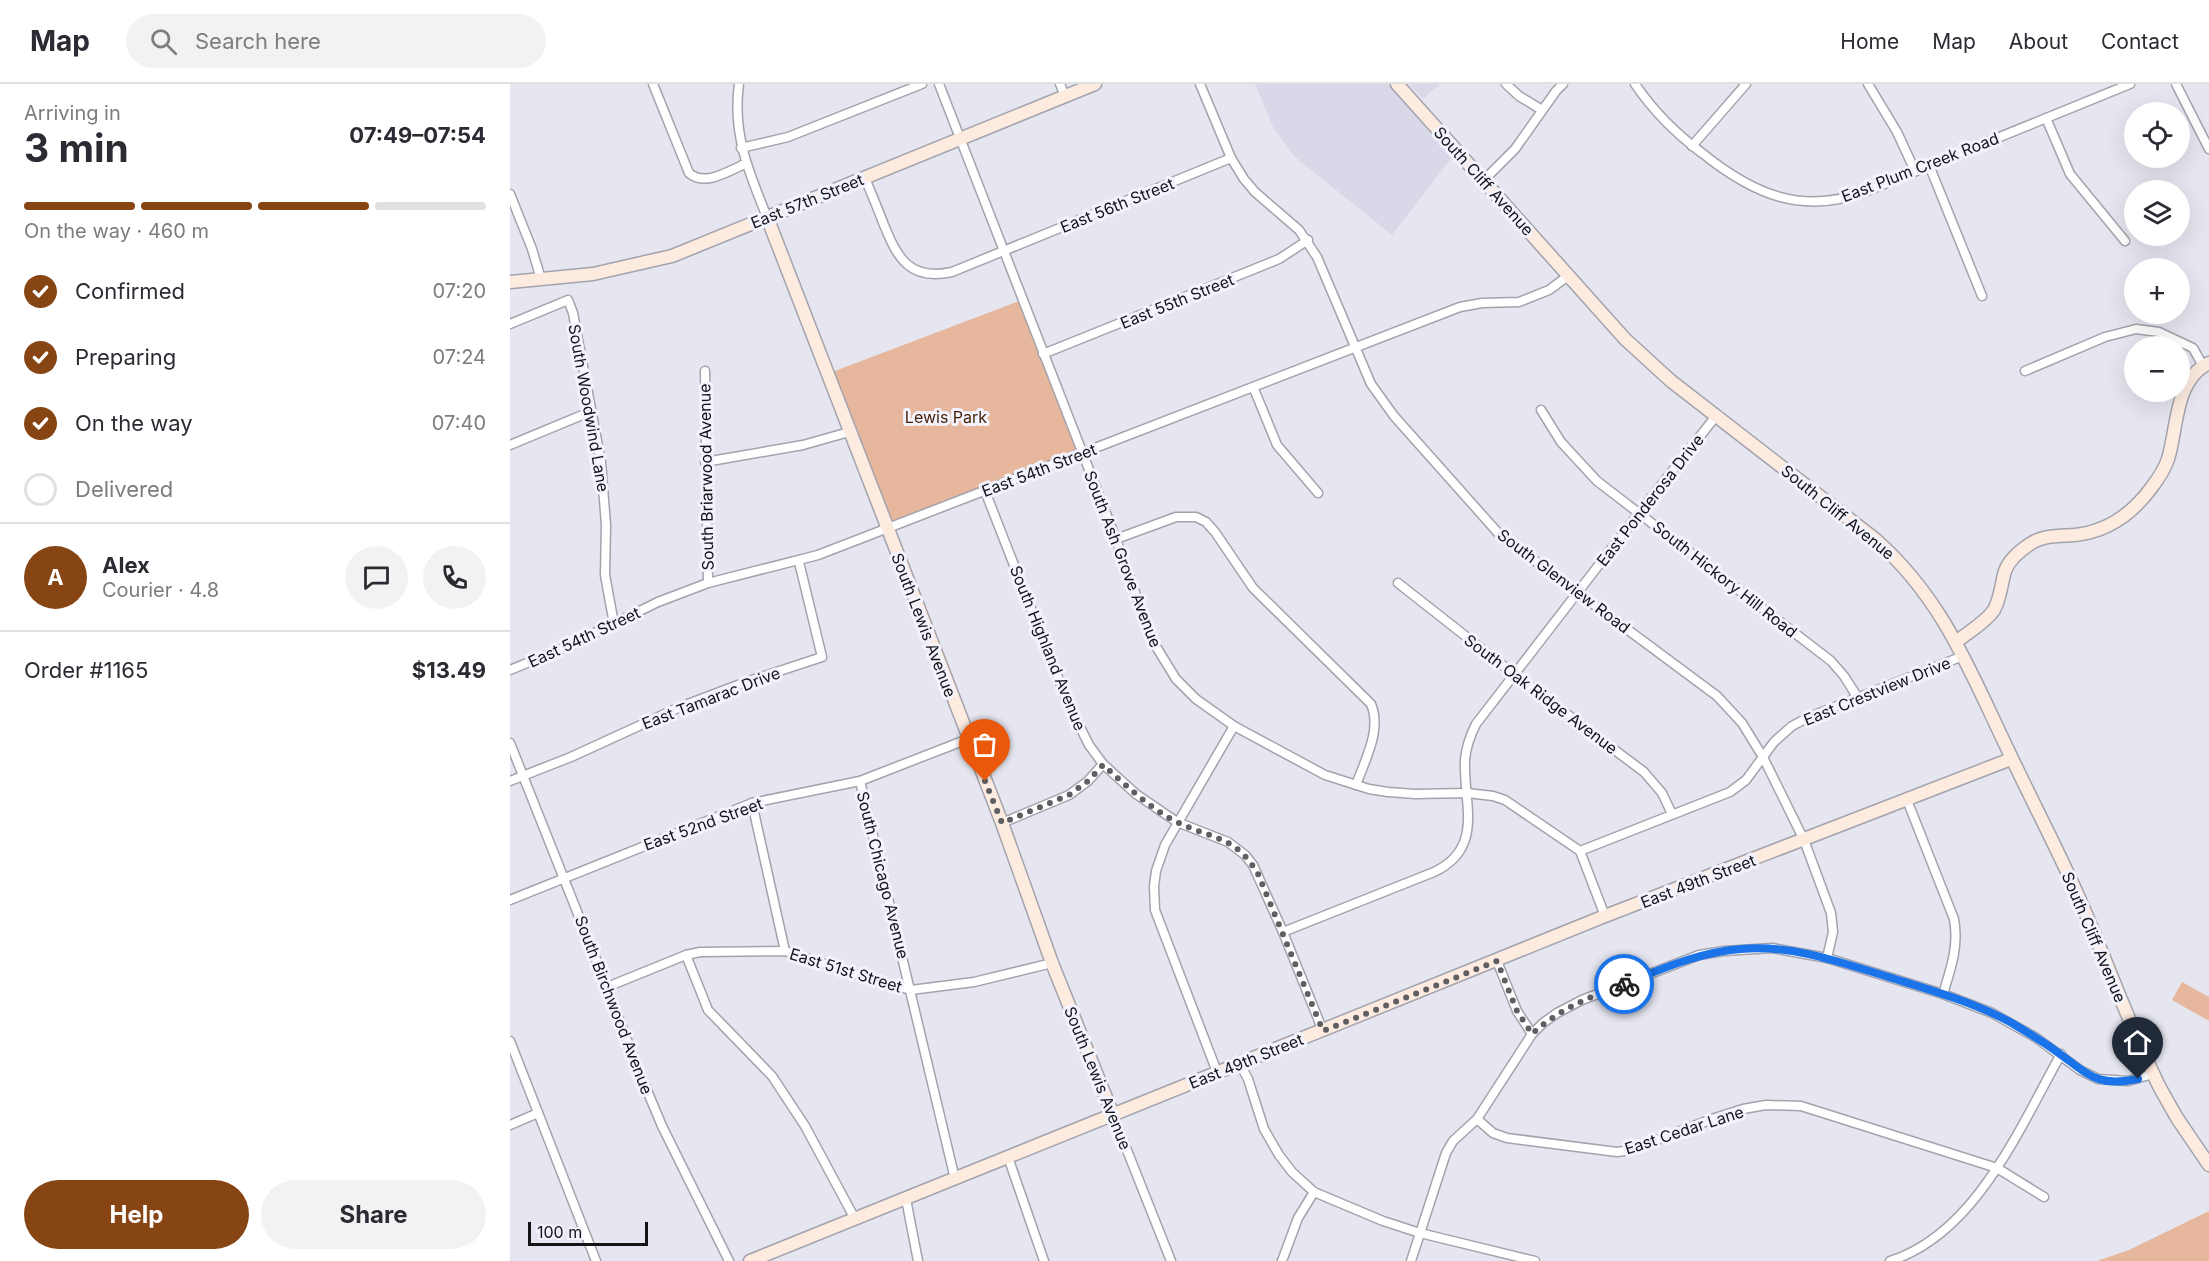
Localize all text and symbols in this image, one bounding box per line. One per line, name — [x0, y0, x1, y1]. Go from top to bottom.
search box — [126, 14, 546, 68]
text: Map — [30, 24, 90, 58]
icon: search — [147, 25, 180, 58]
text: Search here — [195, 28, 321, 54]
text: Home — [1840, 29, 1899, 54]
text: Map — [1932, 29, 1976, 54]
text: About — [2009, 29, 2068, 54]
text: Contact — [2101, 29, 2179, 54]
text: Arriving in — [24, 101, 121, 125]
map controls — [2124, 102, 2190, 402]
button: locate — [2124, 102, 2190, 168]
text: 07:49–07:54 — [349, 122, 486, 148]
street label: South Cliff Avenue — [1430, 122, 1538, 240]
text: 3 min — [24, 124, 129, 171]
street label: East Plum Creek Road — [1839, 128, 2001, 206]
street label: East 57th Street — [748, 169, 866, 233]
street label: East 56th Street — [1057, 173, 1177, 237]
button: layers — [2124, 180, 2190, 246]
text: On the way · 460 m — [24, 219, 209, 243]
button: + — [2124, 258, 2190, 324]
street label: East 55th Street — [1117, 269, 1237, 333]
icon: check — [24, 275, 57, 308]
text: Confirmed — [75, 278, 185, 304]
text: 07:20 — [433, 279, 486, 303]
street label: South Woodwind Lane — [564, 323, 614, 493]
button: − — [2124, 336, 2190, 402]
icon: check — [24, 341, 57, 374]
text: Preparing — [75, 344, 176, 370]
text: 07:24 — [433, 345, 486, 369]
street label: South Briarwood Avenue — [694, 383, 718, 571]
icon: check — [24, 407, 57, 440]
park label: Lewis Park — [905, 407, 987, 427]
text: On the way — [75, 410, 193, 436]
text: 07:40 — [432, 411, 486, 435]
street label: East Ponderosa Drive — [1592, 430, 1708, 570]
street label: East 54th Street — [979, 439, 1099, 501]
street label: South Cliff Avenue — [1777, 460, 1899, 564]
street label: South Ash Grove Avenue — [1080, 468, 1166, 650]
text: Delivered — [75, 476, 173, 502]
street label: South Hickory Hill Road — [1649, 516, 1801, 642]
street label: South Glenview Road — [1494, 525, 1634, 637]
button: chat — [345, 546, 408, 609]
button: phone — [423, 546, 486, 609]
street label: South Lewis Avenue — [887, 550, 961, 700]
text: Alex — [102, 552, 150, 578]
street label: South Highland Avenue — [1006, 562, 1090, 734]
text: A — [47, 564, 64, 590]
text: Courier · 4.8 — [102, 578, 219, 602]
street label: East 54th Street — [525, 602, 643, 672]
street label: South Oak Ridge Avenue — [1460, 630, 1622, 758]
street label: East Crestview Drive — [1801, 652, 1953, 730]
text: Order #1165 — [24, 657, 148, 683]
text: $13.49 — [412, 657, 486, 683]
street label: East Tamarac Drive — [639, 662, 783, 734]
pin — [959, 719, 1010, 781]
icon: bag — [968, 728, 1001, 761]
street label: South Chicago Avenue — [852, 789, 914, 961]
street label: East 52nd Street — [641, 793, 765, 855]
street label: East 49th Street — [1638, 850, 1758, 912]
street label: South Cliff Avenue — [2057, 869, 2131, 1005]
street label: South Birchwood Avenue — [571, 913, 657, 1097]
street label: East 51st Street — [787, 943, 905, 997]
courier — [1594, 954, 1654, 1014]
icon: bike — [1608, 968, 1641, 1001]
street label: South Lewis Avenue — [1060, 1003, 1136, 1153]
pin — [2112, 1017, 2163, 1079]
icon: home — [2121, 1026, 2154, 1059]
street label: East 49th Street — [1186, 1029, 1306, 1093]
street label: East Cedar Lane — [1622, 1101, 1746, 1159]
button: Help — [24, 1180, 249, 1249]
button: Share — [261, 1180, 486, 1249]
scale bar — [528, 1219, 648, 1246]
text: 100 m — [537, 1222, 582, 1242]

